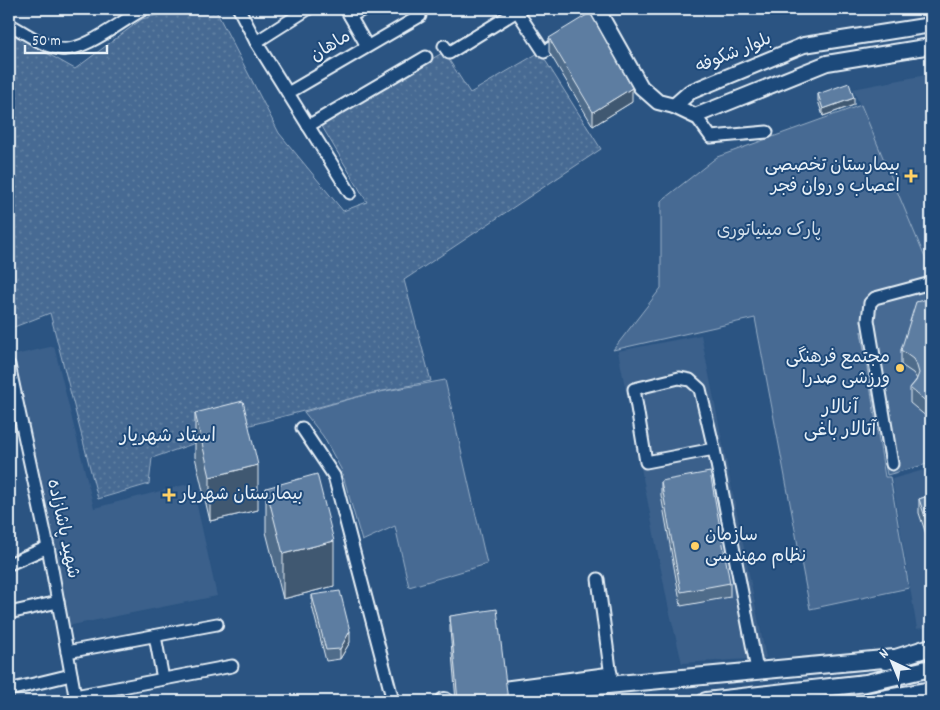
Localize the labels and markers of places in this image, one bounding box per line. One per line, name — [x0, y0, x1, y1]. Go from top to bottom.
place label: بیمارستان تخصصی اعصاب و روان فجر — [765, 154, 900, 200]
marker: بیمارستان تخصصی اعصاب و روان فجر — [904, 169, 918, 183]
place label: مجتمع فرهنگی ورزشی صدرا — [786, 346, 890, 392]
marker: مجتمع فرهنگی ورزشی صدرا — [894, 362, 906, 374]
place label: بیمارستان شهریار — [178, 483, 303, 508]
marker: بیمارستان شهریار — [162, 488, 176, 502]
place label: سازمان نظام مهندسی — [705, 524, 806, 570]
marker: سازمان نظام مهندسی — [689, 540, 701, 552]

